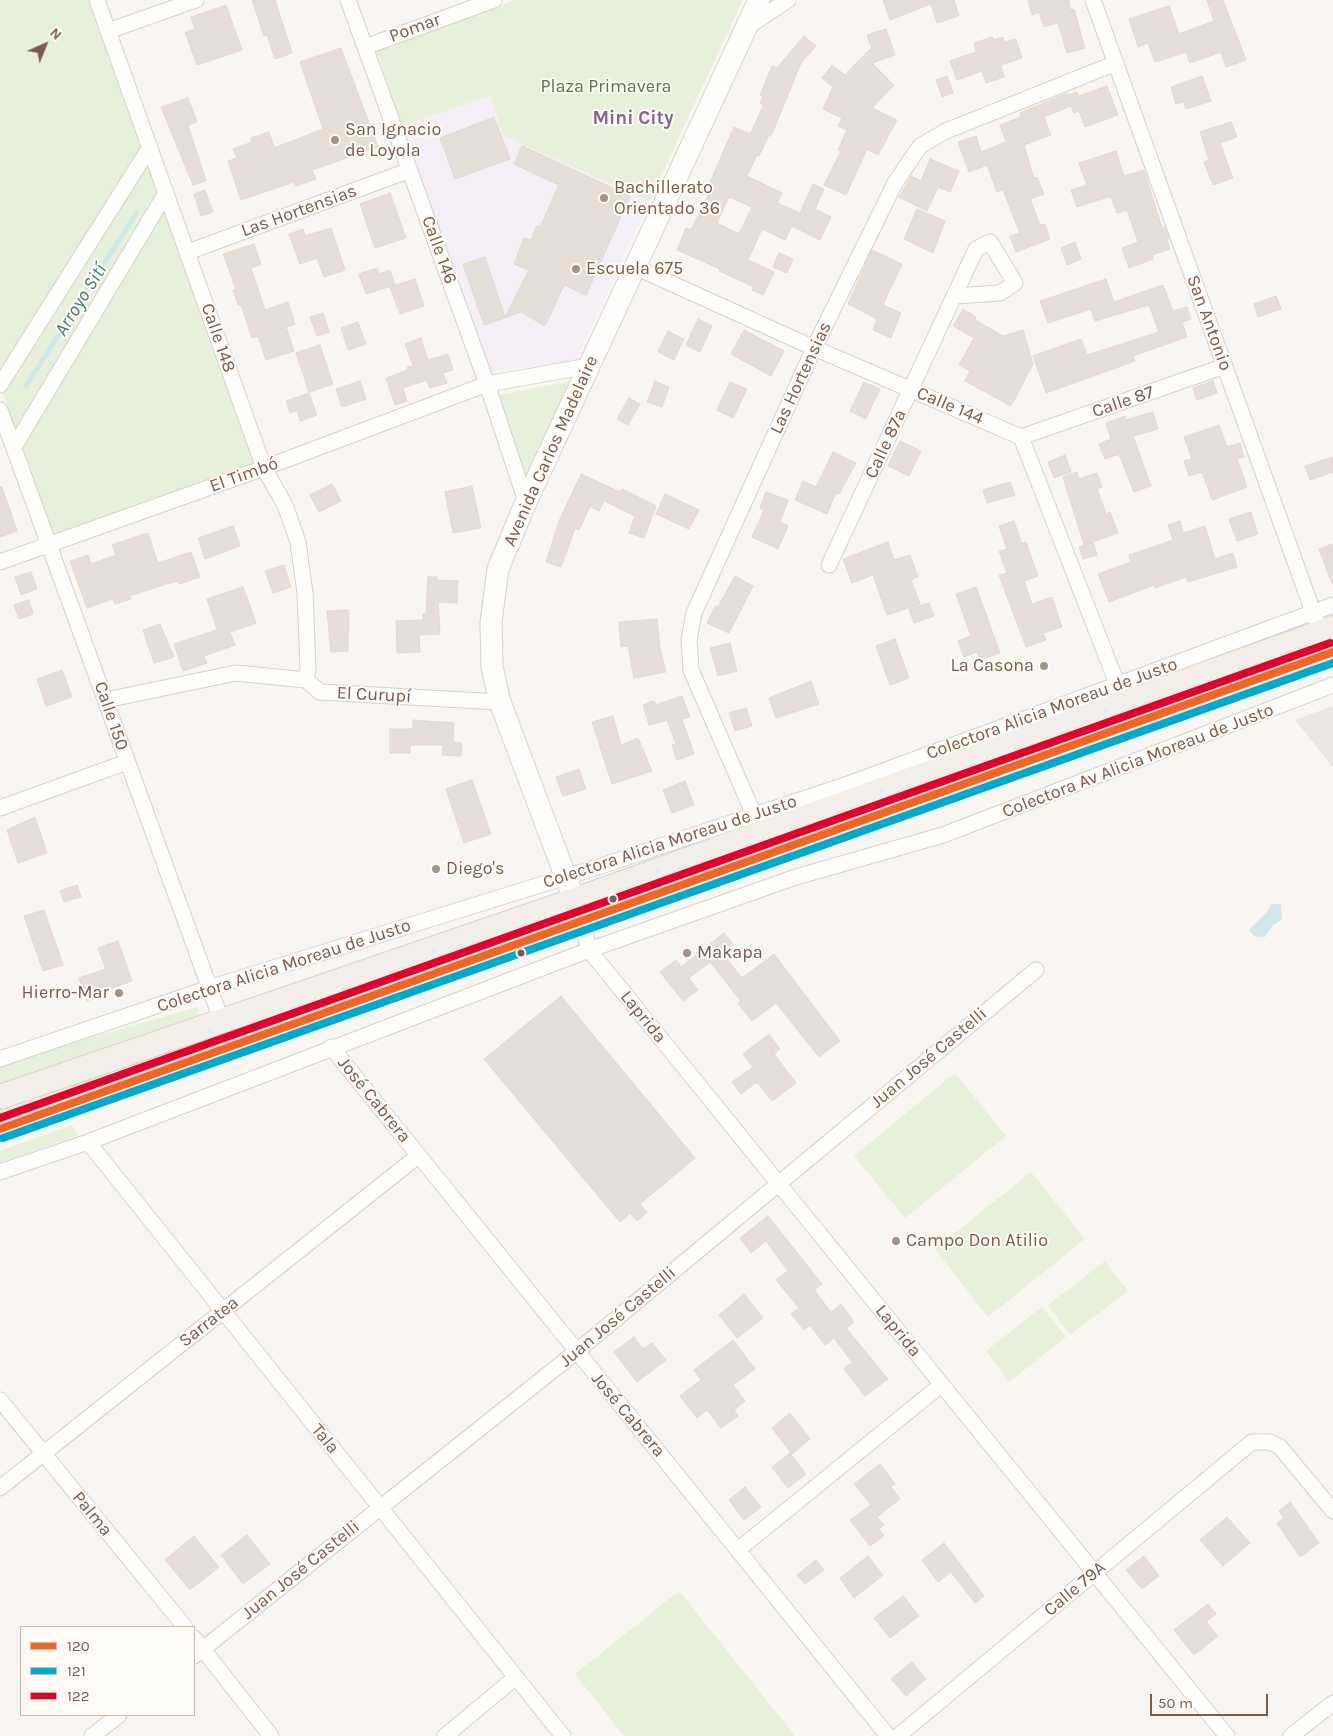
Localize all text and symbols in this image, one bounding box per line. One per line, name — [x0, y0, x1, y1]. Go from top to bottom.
street label: Pomar — [386, 9, 444, 47]
north arrow — [20, 20, 70, 70]
text: N — [46, 24, 65, 43]
park label: Plaza Primavera — [541, 76, 671, 98]
district label: Mini City — [592, 108, 674, 130]
place label: San Ignacio de Loyola — [345, 119, 441, 162]
marker: San Ignacio de Loyola — [329, 134, 341, 146]
place label: Bachillerato Orientado 36 — [614, 177, 720, 220]
street label: Las Hortensias — [238, 180, 360, 242]
marker: Bachillerato Orientado 36 — [598, 192, 610, 204]
street label: Calle 146 — [417, 213, 461, 287]
place label: Escuela 675 — [586, 258, 683, 280]
water label: Arroyo Sití — [50, 260, 112, 340]
marker: Escuela 675 — [570, 263, 582, 275]
street label: San Antonio — [1182, 272, 1236, 374]
street label: Calle 148 — [196, 301, 240, 375]
street label: Las Hortensias — [766, 318, 836, 438]
street label: Avenida Carlos Madelaire — [499, 352, 603, 550]
street label: Calle 87 — [1089, 381, 1157, 423]
street label: Calle 144 — [913, 382, 987, 430]
street label: Calle 87a — [861, 406, 911, 482]
street label: El Timbó — [207, 453, 281, 497]
street label: Colectora Alicia Moreau de Justo — [923, 653, 1181, 765]
place label: La Casona — [950, 655, 1034, 677]
marker: La Casona — [1038, 660, 1050, 672]
street label: Calle 150 — [89, 679, 133, 753]
street label: El Curupí — [336, 682, 412, 708]
street label: Colectora Av Alicia Moreau de Justo — [999, 699, 1277, 823]
street label: Colectora Alicia Moreau de Justo — [540, 791, 800, 893]
place label: Diego's — [446, 858, 504, 880]
marker: Diego's — [430, 863, 442, 875]
unlabelled marker — [608, 894, 618, 904]
street label: Colectora Alicia Moreau de Justo — [154, 915, 414, 1017]
place label: Makapa — [697, 942, 763, 964]
marker: Makapa — [681, 947, 693, 959]
unlabelled marker — [516, 948, 526, 958]
place label: Hierro-Mar — [22, 982, 109, 1004]
street label: Laprida — [615, 986, 671, 1048]
marker: Hierro-Mar — [113, 987, 125, 999]
street label: Juan José Castelli — [866, 1003, 992, 1113]
street label: José Cabrera — [333, 1053, 415, 1147]
place label: Campo Don Atilio — [906, 1230, 1048, 1252]
marker: Campo Don Atilio — [890, 1235, 902, 1247]
street label: Juan José Castelli — [555, 1262, 681, 1372]
street label: Sarratea — [175, 1292, 243, 1352]
street label: Laprida — [870, 1300, 926, 1362]
street label: José Cabrera — [586, 1368, 670, 1462]
street label: Tala — [306, 1420, 344, 1458]
street label: Palma — [67, 1487, 117, 1541]
street label: Juan José Castelli — [238, 1516, 364, 1624]
street label: Calle 79A — [1040, 1557, 1110, 1621]
legend — [20, 1626, 195, 1716]
text: 120 — [67, 1637, 90, 1655]
text: 121 — [67, 1662, 86, 1680]
scale bar — [1153, 1684, 1270, 1716]
text: 122 — [67, 1687, 89, 1705]
text: 50 m — [1158, 1694, 1193, 1712]

